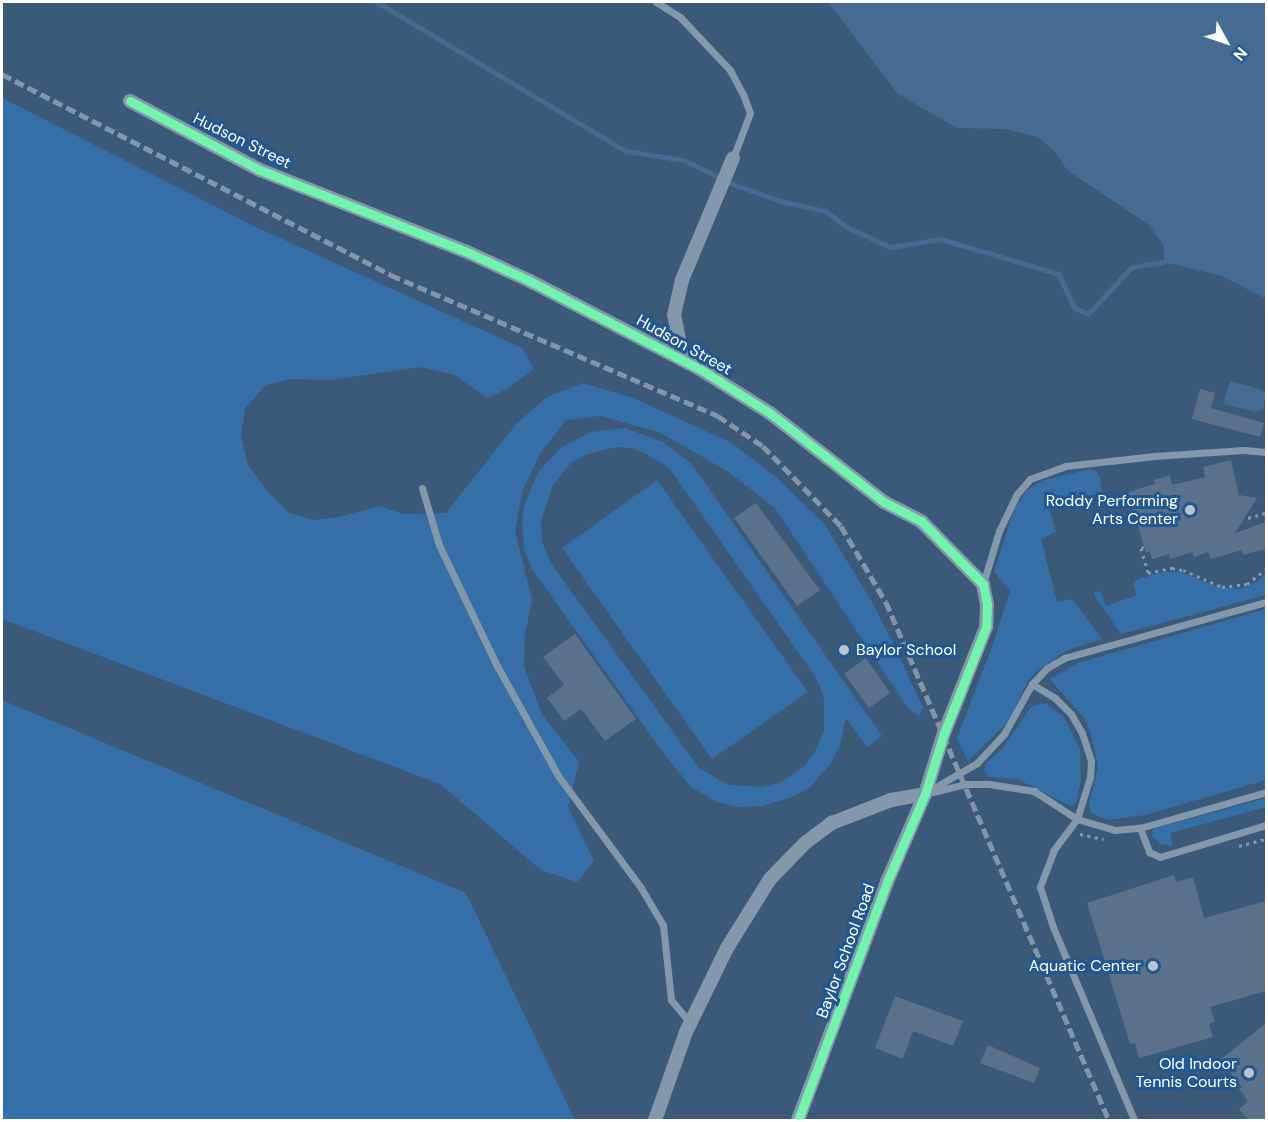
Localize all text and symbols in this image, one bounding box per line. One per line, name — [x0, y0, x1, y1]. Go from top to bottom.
north arrow — [1196, 12, 1256, 72]
text: N — [1228, 43, 1252, 65]
street label: Hudson Street — [190, 109, 294, 173]
street label: Hudson Street — [633, 311, 735, 379]
place label: Roddy Performing Arts Center — [1046, 491, 1178, 529]
marker: Roddy Performing Arts Center — [1183, 503, 1197, 517]
place label: Baylor School — [856, 640, 956, 660]
marker: Baylor School — [837, 643, 851, 657]
street label: Baylor School Road — [813, 881, 879, 1021]
place label: Aquatic Center — [1029, 956, 1141, 976]
marker: Aquatic Center — [1146, 959, 1160, 973]
place label: Old Indoor Tennis Courts — [1136, 1054, 1237, 1092]
marker: Old Indoor Tennis Courts — [1242, 1066, 1256, 1080]

